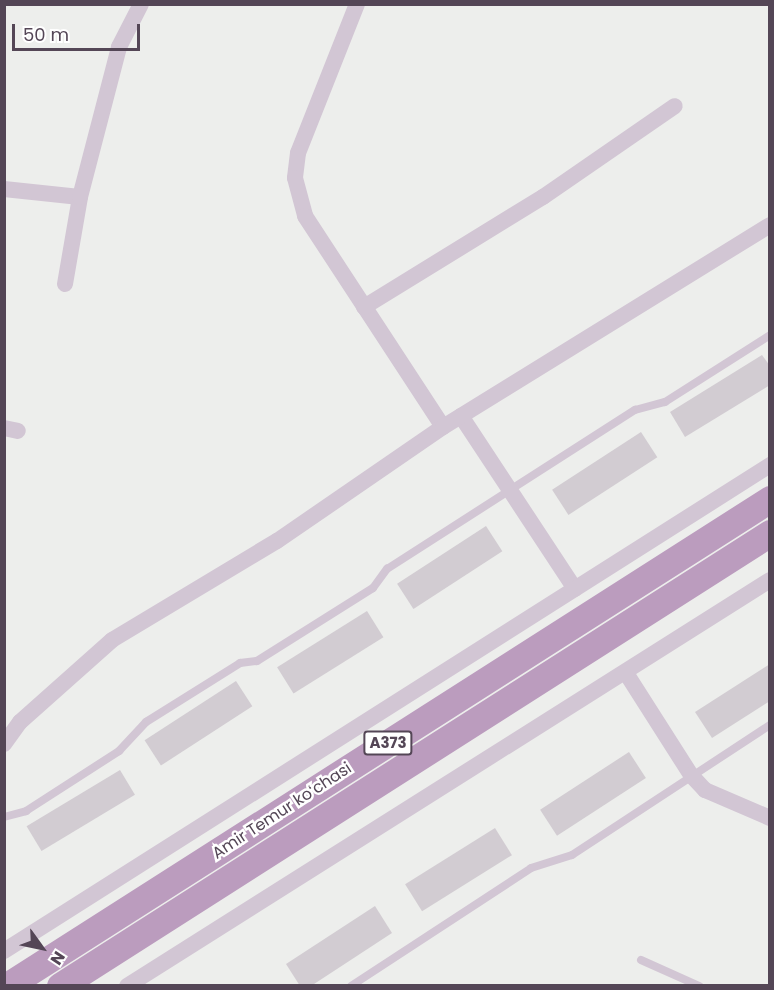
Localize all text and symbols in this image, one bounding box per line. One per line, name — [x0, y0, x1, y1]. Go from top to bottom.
scale bar — [15, 12, 142, 50]
text: 50 m — [23, 22, 69, 47]
road number: A373 — [362, 731, 414, 755]
street label: Amir Temur koʻchasi — [209, 759, 355, 863]
north arrow — [12, 918, 72, 978]
text: N — [45, 947, 70, 969]

